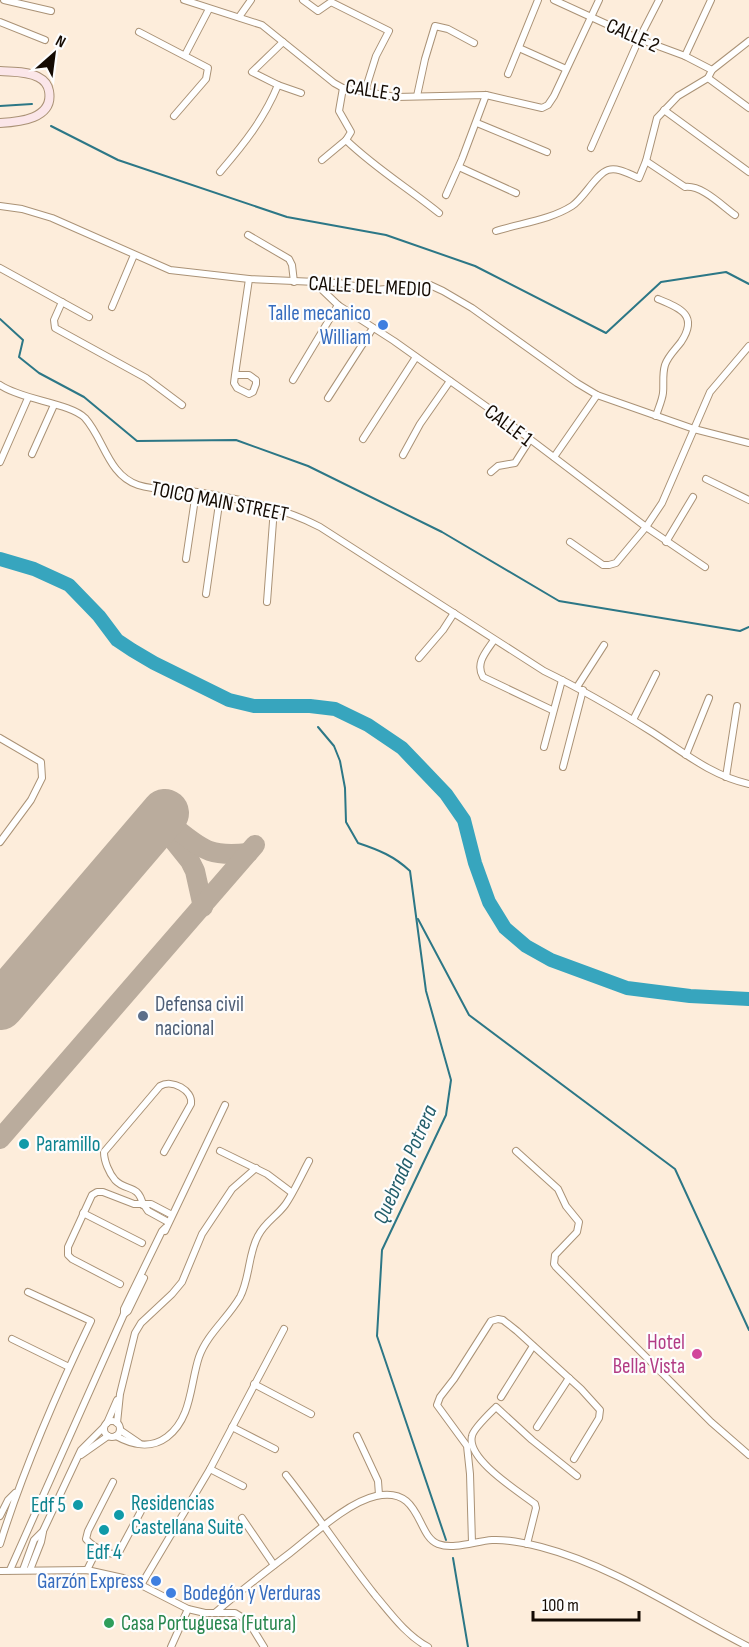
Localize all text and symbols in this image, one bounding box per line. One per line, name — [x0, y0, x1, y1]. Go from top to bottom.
street label: CALLE 2 — [602, 13, 663, 58]
north arrow — [24, 24, 84, 84]
text: N — [52, 32, 69, 52]
street label: CALLE 3 — [344, 74, 402, 107]
street label: CALLE DEL MEDIO — [308, 271, 432, 302]
place label: Talle mecanico William — [268, 301, 371, 350]
marker: Talle mecanico William — [376, 318, 390, 332]
street label: CALLE 1 — [480, 399, 538, 452]
street label: TOICO MAIN STREET — [149, 476, 291, 527]
place label: Defensa civil nacional — [155, 992, 244, 1041]
marker: Defensa civil nacional — [136, 1009, 150, 1023]
water label: Quebrada Potrera — [367, 1101, 444, 1228]
place label: Paramillo — [36, 1132, 100, 1157]
marker: Paramillo — [17, 1137, 31, 1151]
place label: Hotel Bella Vista — [613, 1330, 685, 1379]
marker: Hotel Bella Vista — [690, 1347, 704, 1361]
place label: Residencias Castellana Suite — [131, 1491, 244, 1540]
place label: Edf 5 — [31, 1493, 66, 1518]
marker: Edf 5 — [71, 1498, 85, 1512]
marker: Residencias Castellana Suite — [112, 1508, 126, 1522]
marker: Edf 4 — [97, 1523, 111, 1537]
place label: Edf 4 — [86, 1540, 122, 1565]
place label: Garzón Express — [37, 1569, 144, 1594]
marker: Garzón Express — [149, 1574, 163, 1588]
place label: Bodegón y Verduras — [183, 1581, 321, 1606]
scale bar — [533, 1584, 640, 1622]
marker: Bodegón y Verduras — [164, 1586, 178, 1600]
text: 100 m — [542, 1595, 579, 1616]
place label: Casa Portuguesa (Futura) — [121, 1611, 296, 1636]
marker: Casa Portuguesa (Futura) — [102, 1616, 116, 1630]

